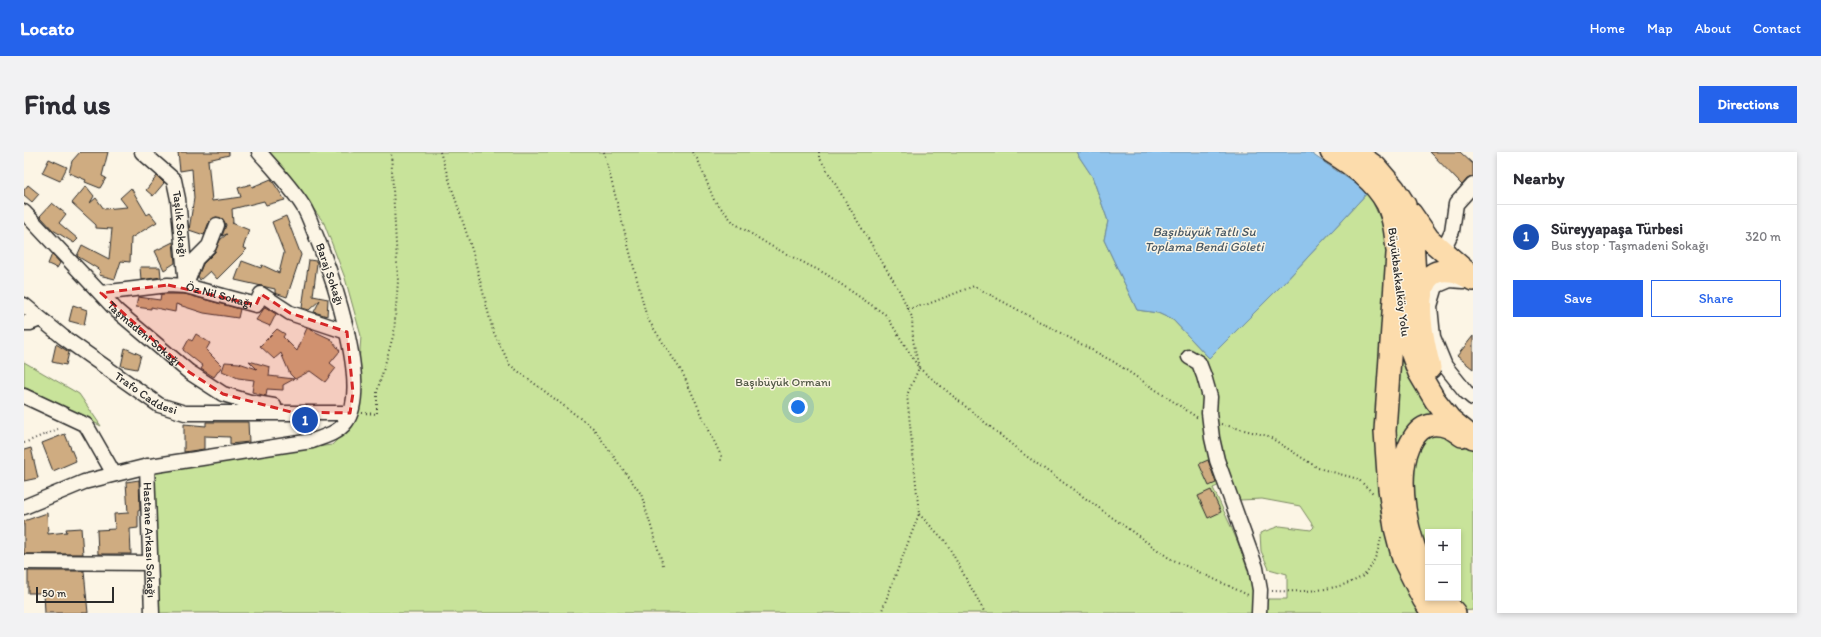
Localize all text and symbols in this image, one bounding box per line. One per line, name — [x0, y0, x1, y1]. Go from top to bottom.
text: Locato — [20, 17, 74, 40]
text: Home — [1590, 20, 1625, 37]
text: Map — [1647, 20, 1673, 37]
text: About — [1695, 20, 1731, 37]
text: Contact — [1753, 20, 1801, 37]
button: Directions — [1699, 86, 1797, 123]
text: Find us — [24, 87, 111, 121]
text: Nearby — [1513, 168, 1565, 188]
street label: Taşlık Sokağı — [169, 189, 190, 258]
text: Süreyyapaşa Türbesi — [1551, 220, 1683, 238]
water label: Başıbüyük Tatlı Su Toplama Bendi Göleti — [1144, 224, 1265, 254]
street label: Büyükbakkalköy Yolu — [1385, 227, 1413, 338]
text: 1 — [1523, 229, 1529, 244]
text: 320 m — [1745, 229, 1781, 244]
text: Bus stop · Taşmadeni Sokağı — [1551, 238, 1709, 253]
street label: Baraj Sokağı — [313, 241, 347, 307]
street label: Öz Nil Sokağı — [184, 279, 254, 311]
button: Save — [1513, 280, 1643, 317]
button: Share — [1651, 280, 1781, 317]
street label: Taşmadeni Sokağı — [104, 298, 184, 369]
street label: Trafo Caddesi — [112, 369, 179, 417]
park label: Başıbüyük Ormanı — [735, 375, 831, 389]
your location — [788, 397, 808, 417]
pin: 1 — [292, 405, 318, 435]
street label: Hastane Arkası Sokağı — [141, 482, 158, 598]
map controls — [1425, 529, 1461, 601]
button: + — [1425, 529, 1461, 565]
button: − — [1425, 565, 1461, 601]
scale bar — [36, 585, 114, 604]
text: 50 m — [42, 587, 66, 600]

